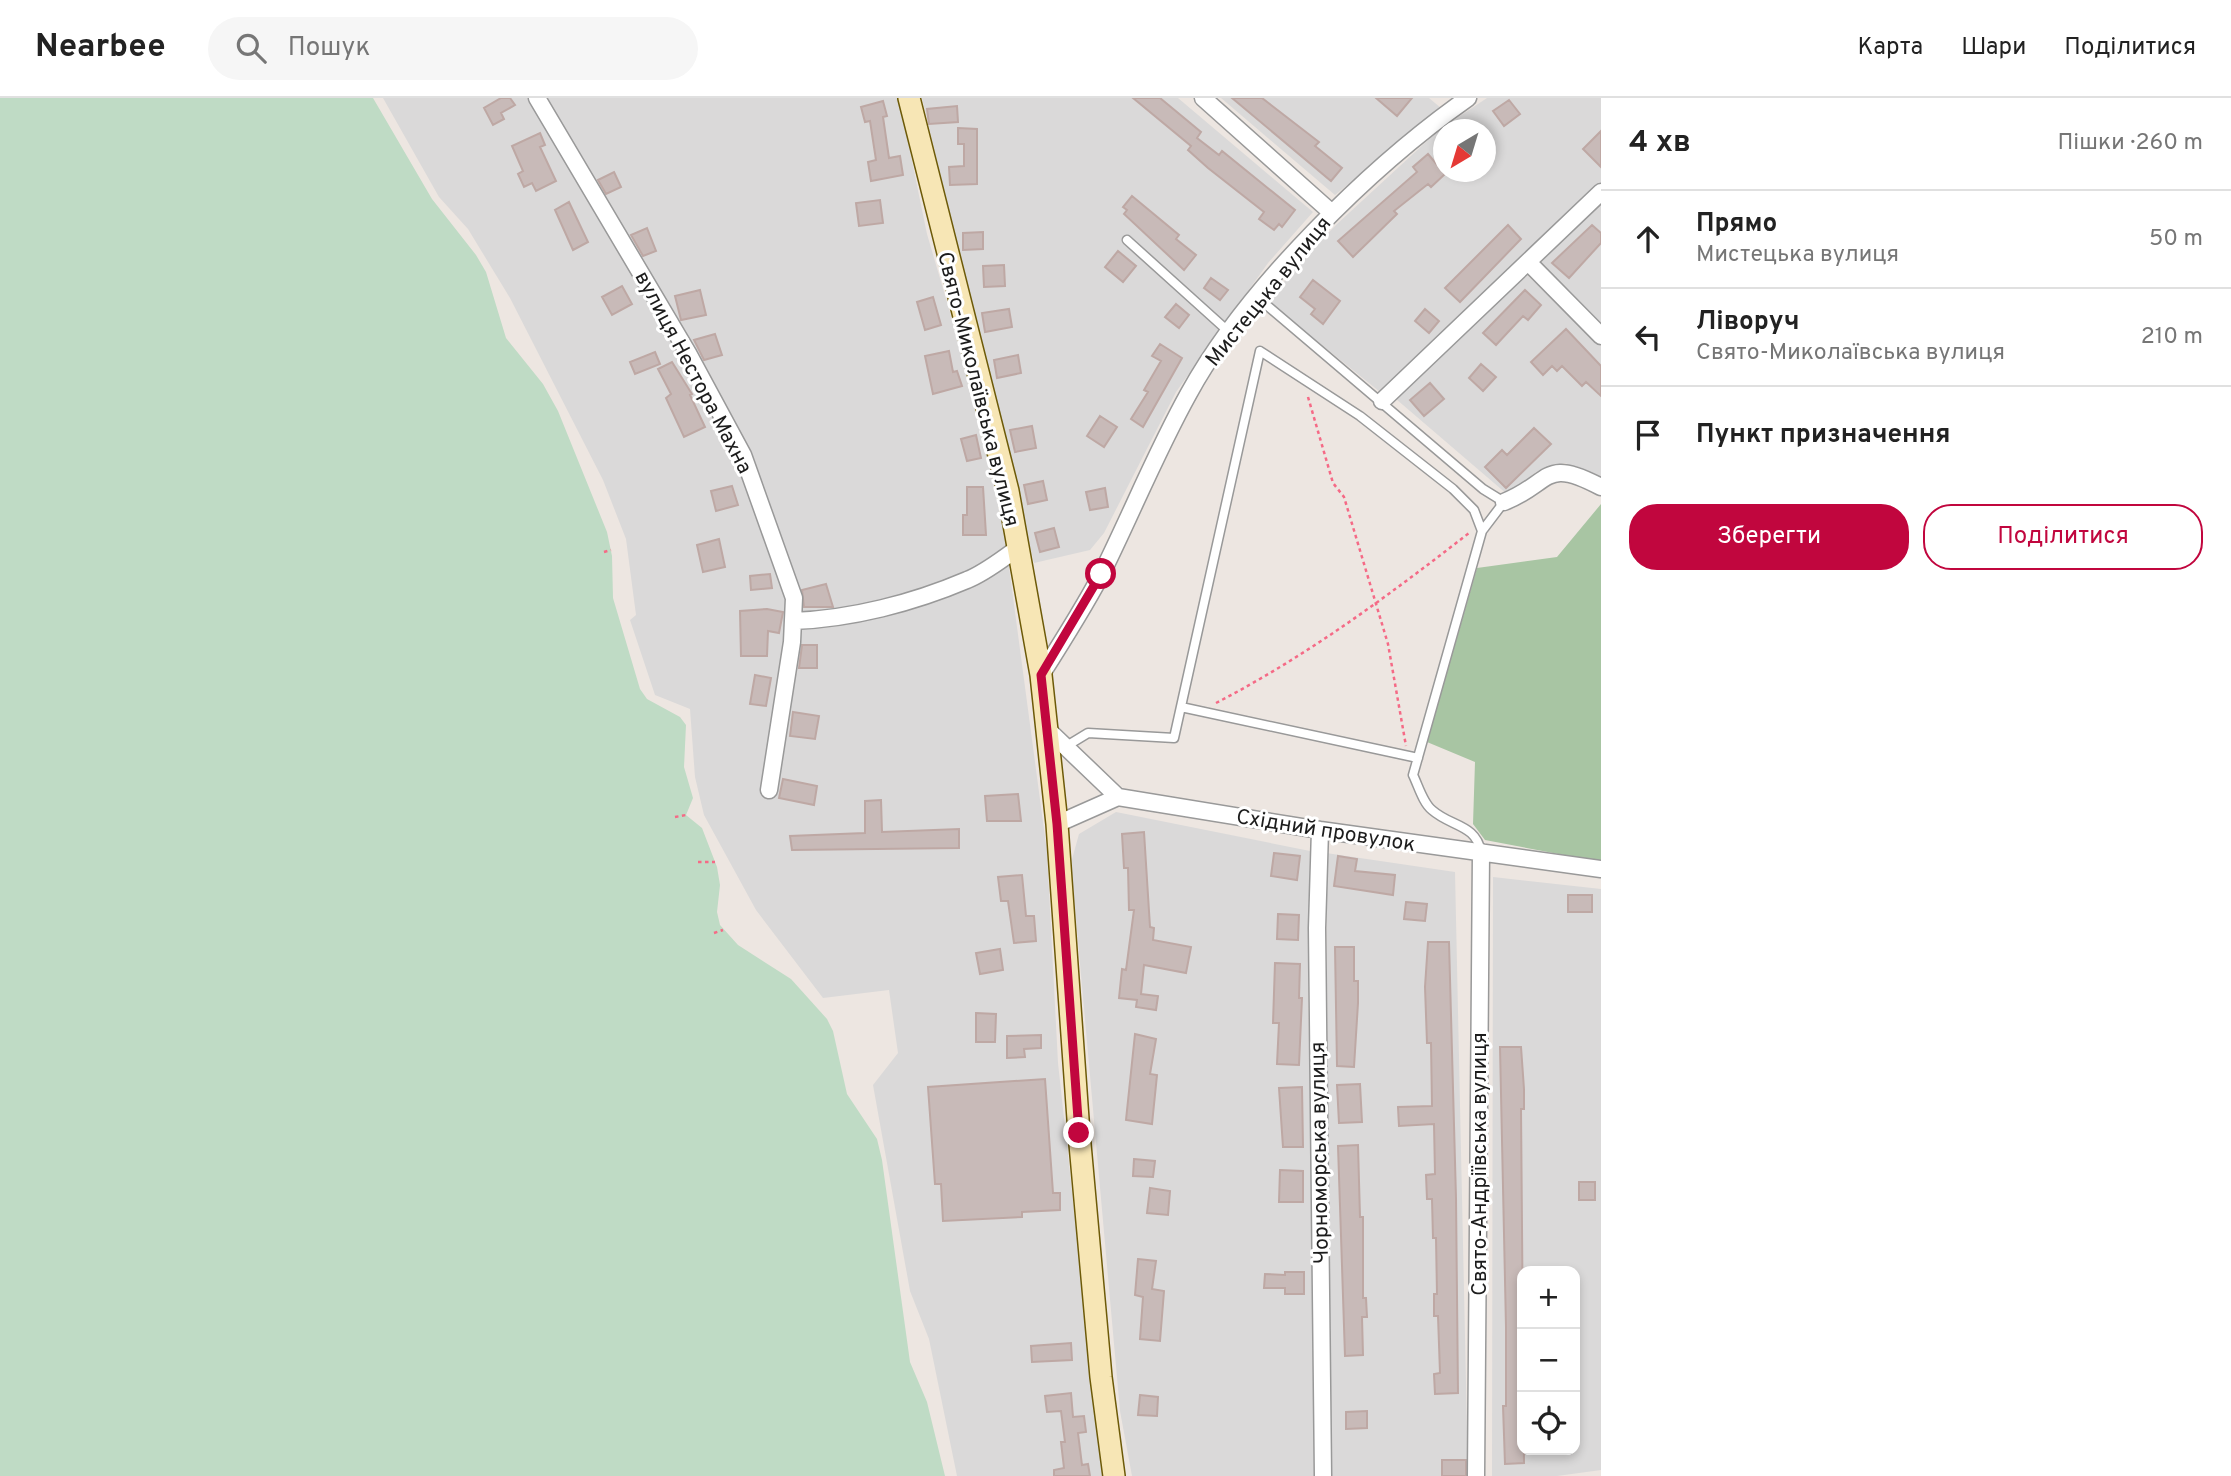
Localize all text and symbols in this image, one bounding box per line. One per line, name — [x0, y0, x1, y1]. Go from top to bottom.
search box — [208, 17, 698, 80]
text: Nearbee — [35, 27, 166, 69]
icon: search — [232, 29, 270, 67]
text: Пошук — [288, 32, 370, 65]
text: Карта — [1858, 33, 1923, 63]
text: Шари — [1961, 33, 2026, 63]
text: Поділитися — [2064, 33, 2196, 63]
north arrow — [1433, 119, 1496, 182]
text: 4 хв — [1629, 125, 1691, 162]
text: Пішки · 260 m — [2057, 129, 2203, 158]
text: Прямо — [1696, 208, 1777, 241]
street label: Мистецька вулиця — [1200, 211, 1338, 373]
icon: ahead — [1629, 220, 1667, 258]
text: 50 m — [2149, 225, 2203, 254]
text: Мистецька вулиця — [1696, 241, 1899, 270]
street label: Свято-Миколаївська вулиця — [930, 249, 1025, 530]
street label: вулиця Нестора Махна — [628, 267, 758, 479]
text: Ліворуч — [1696, 306, 1799, 339]
icon: left — [1629, 318, 1667, 356]
text: 210 m — [2141, 323, 2203, 352]
text: Свято-Миколаївська вулиця — [1696, 339, 2005, 368]
icon: arrive — [1629, 416, 1667, 454]
text: Пункт призначення — [1696, 419, 1950, 452]
button: Зберегти — [1629, 504, 1909, 570]
button: Поділитися — [1923, 504, 2203, 570]
route start — [1085, 558, 1116, 589]
street label: Східний провулок — [1234, 804, 1417, 859]
street label: Свято-Андріївська вулиця — [1467, 1032, 1494, 1296]
street label: Чорноморська вулиця — [1305, 1042, 1336, 1264]
route end — [1063, 1117, 1094, 1148]
map controls — [1517, 1266, 1580, 1455]
button: + — [1517, 1266, 1580, 1329]
button: − — [1517, 1329, 1580, 1392]
button: locate — [1517, 1392, 1580, 1455]

